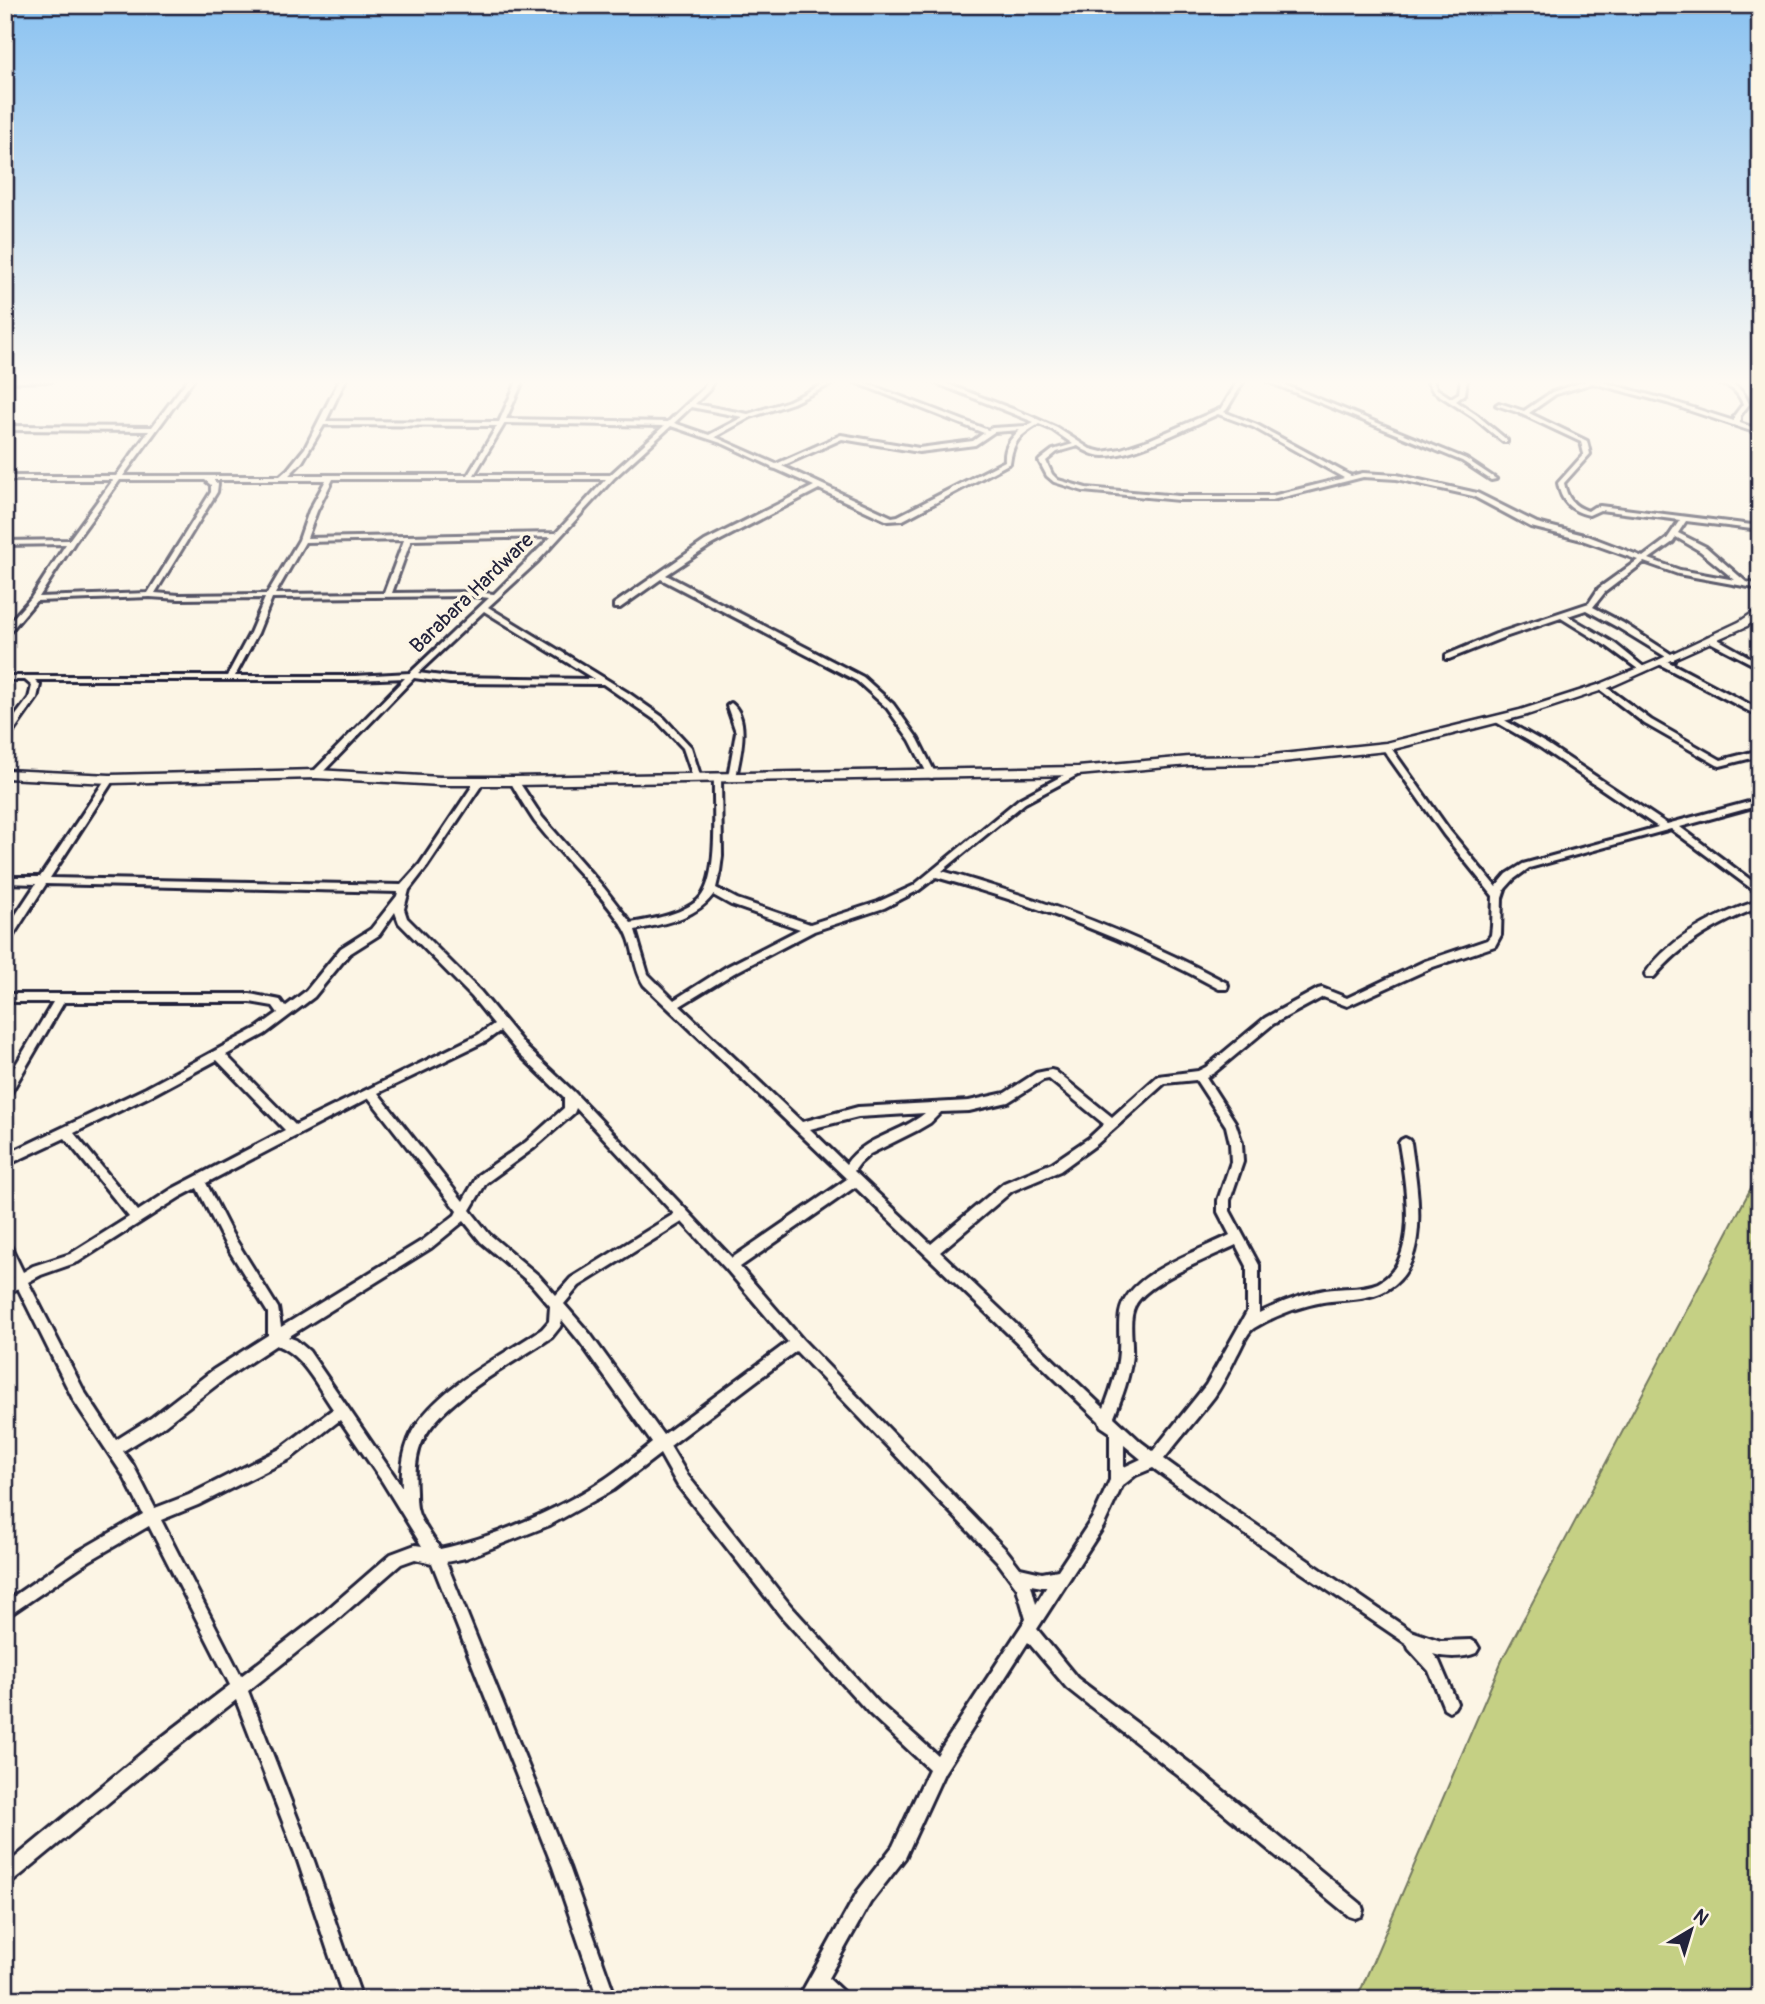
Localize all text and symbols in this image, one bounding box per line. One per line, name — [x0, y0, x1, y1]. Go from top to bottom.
street label: Barabara Hardware — [404, 526, 540, 659]
north arrow — [1656, 1896, 1726, 1966]
text: N — [1688, 1904, 1713, 1931]

